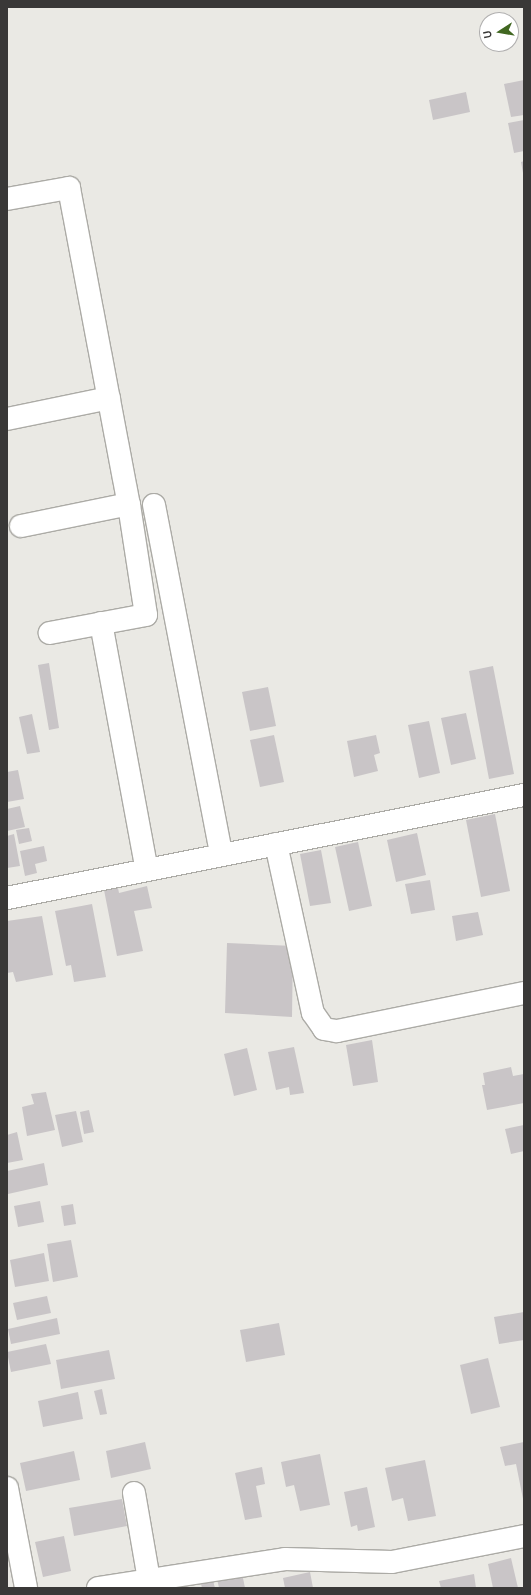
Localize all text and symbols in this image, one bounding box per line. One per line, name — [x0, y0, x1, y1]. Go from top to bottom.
north arrow — [479, 12, 519, 52]
text: U — [481, 29, 496, 40]

